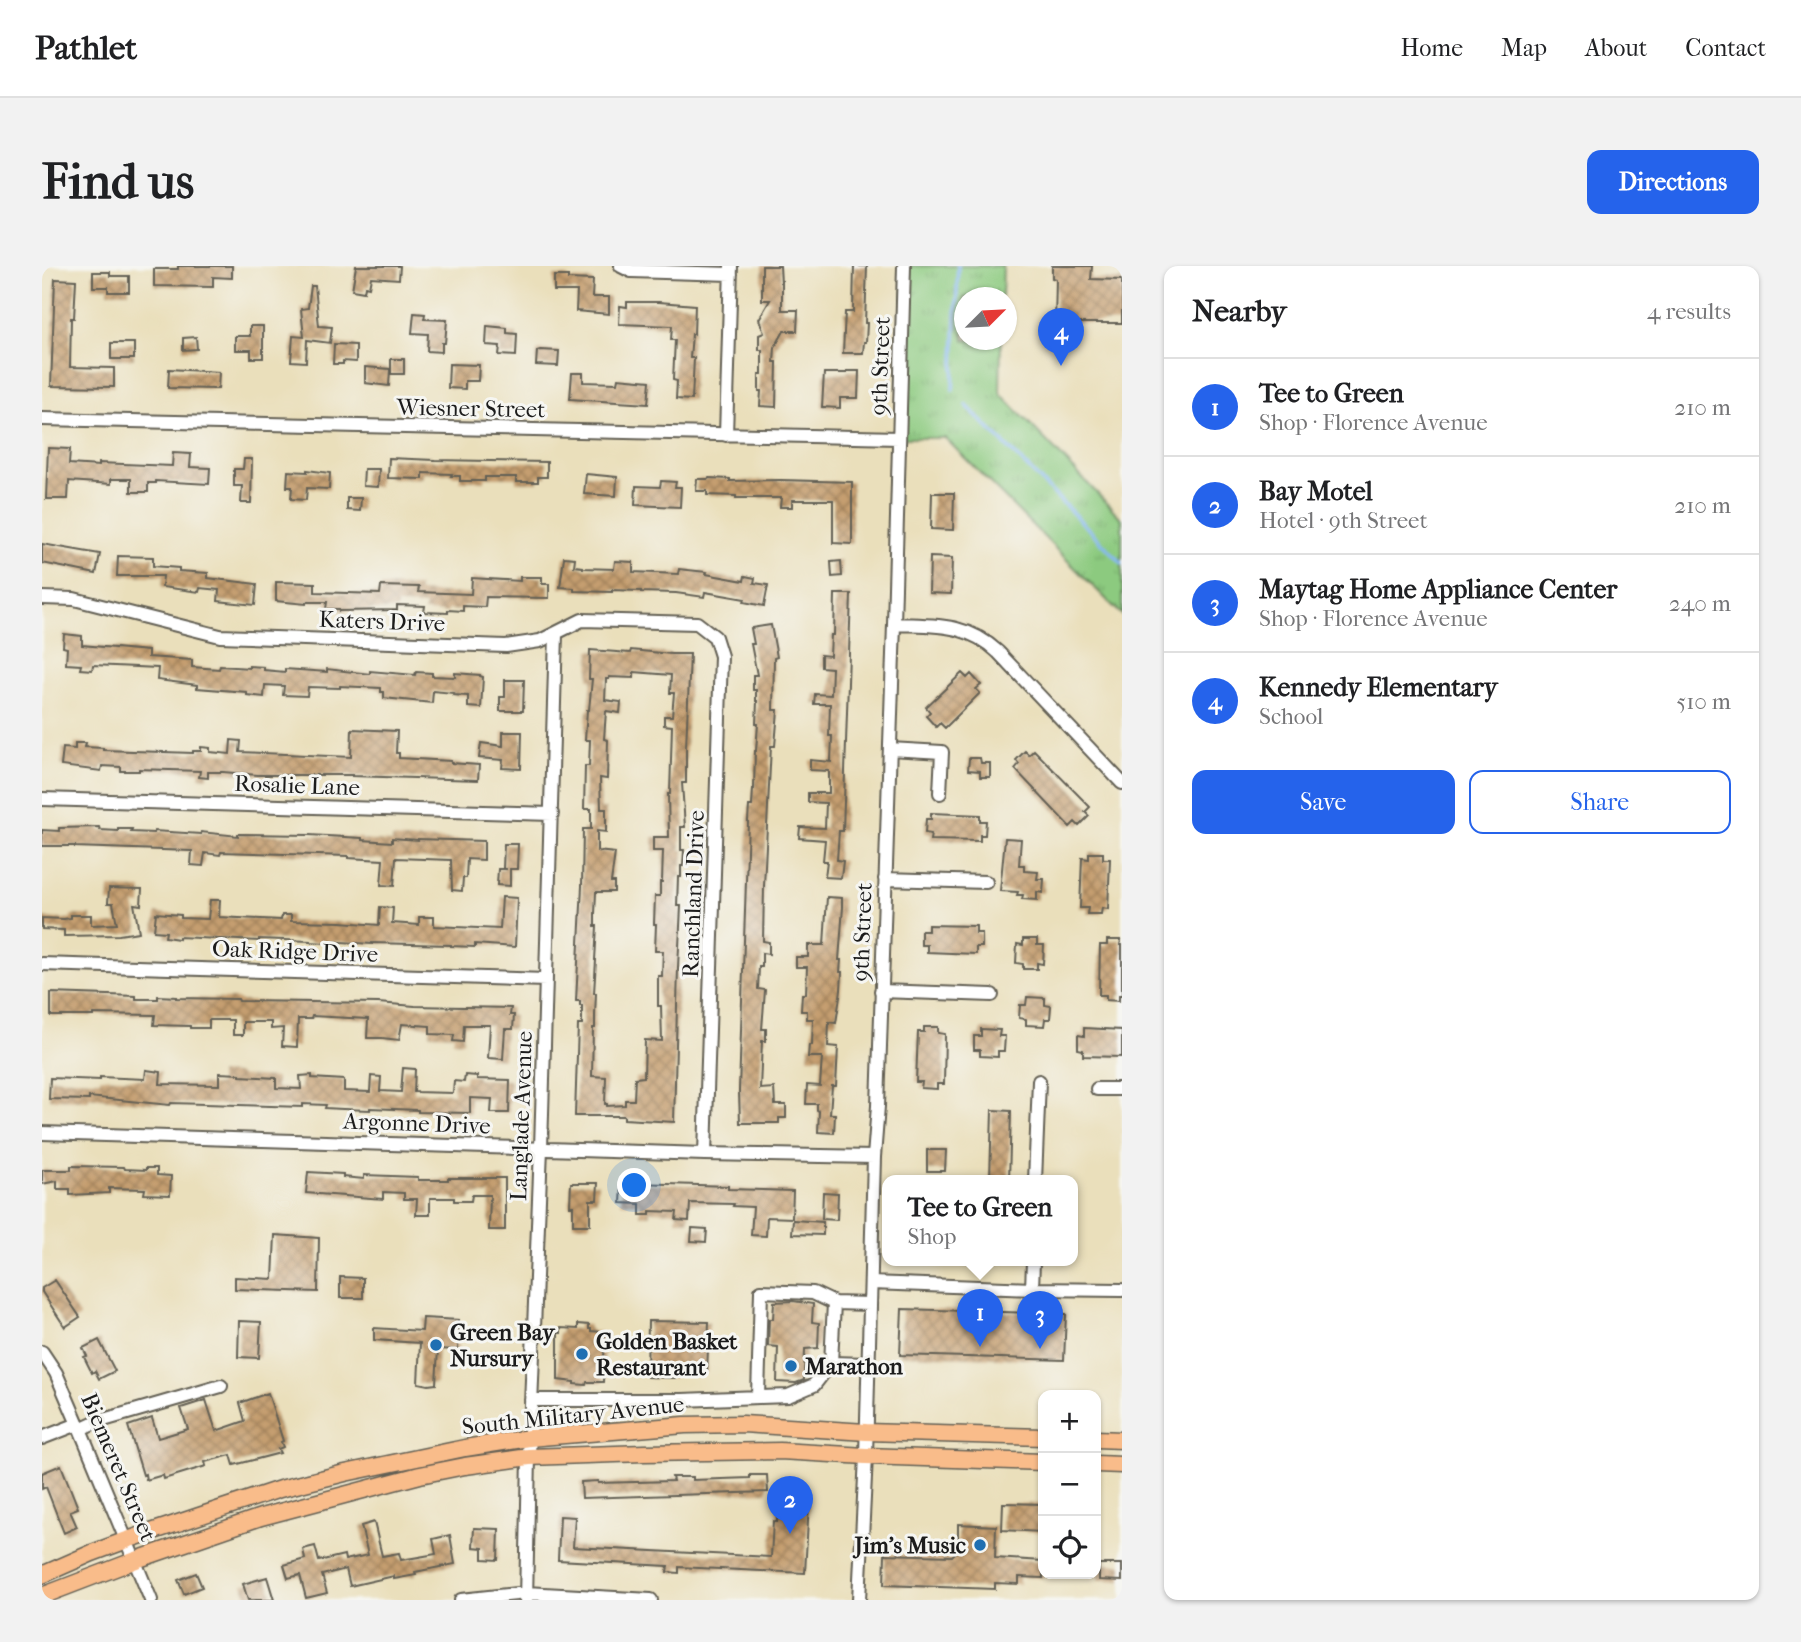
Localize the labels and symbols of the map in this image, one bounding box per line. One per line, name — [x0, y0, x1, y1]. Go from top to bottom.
north arrow — [954, 287, 1017, 350]
pin: 4 — [1038, 308, 1084, 366]
street label: 9th Street — [865, 316, 896, 416]
street label: Wiesner Street — [395, 394, 546, 423]
street label: Katers Drive — [318, 606, 446, 637]
street label: Rosalie Lane — [234, 770, 360, 801]
street label: Ranchland Drive — [677, 810, 710, 978]
street label: 9th Street — [847, 882, 878, 982]
street label: Oak Ridge Drive — [211, 935, 379, 968]
street label: Langlade Avenue — [505, 1030, 538, 1202]
street label: Argonne Drive — [342, 1107, 491, 1140]
your location — [617, 1168, 651, 1202]
pin: 1 — [957, 1289, 1003, 1347]
pin: 3 — [1017, 1291, 1063, 1349]
place label: Green Bay Nursury — [450, 1319, 556, 1372]
place label: Golden Basket Restaurant — [596, 1328, 738, 1381]
marker: Green Bay Nursury — [428, 1337, 444, 1353]
marker: Golden Basket Restaurant — [574, 1346, 590, 1362]
place label: Marathon — [805, 1353, 904, 1380]
marker: Marathon — [783, 1358, 799, 1374]
street label: Biemeret Street — [75, 1389, 162, 1545]
street label: South Military Avenue — [461, 1390, 685, 1441]
pin: 2 — [767, 1476, 813, 1534]
place label: Jim's Music — [853, 1532, 966, 1559]
marker: Jim's Music — [972, 1537, 988, 1553]

